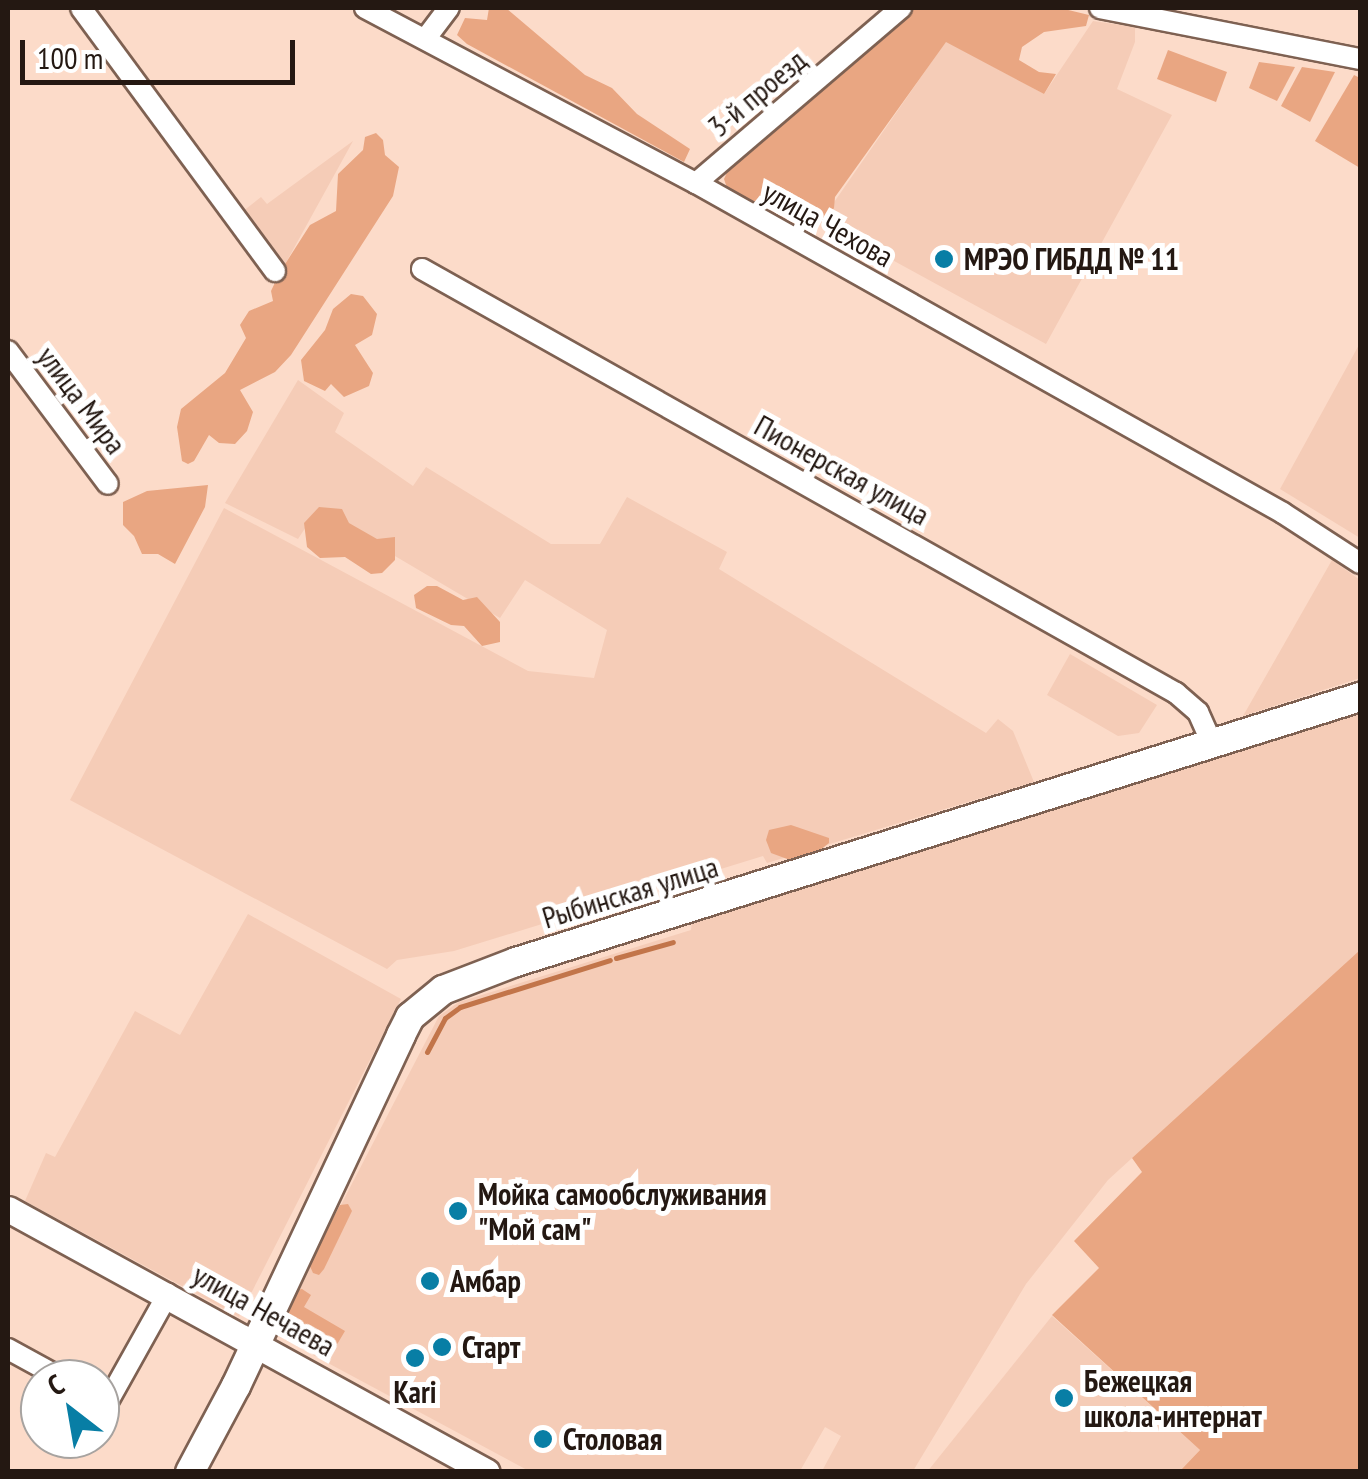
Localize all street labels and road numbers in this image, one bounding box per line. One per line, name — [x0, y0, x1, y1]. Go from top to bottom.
street label: 3-й проезд — [701, 42, 813, 144]
street label: улица Чехова — [757, 174, 899, 274]
street label: улица Мира — [30, 339, 134, 461]
street label: Пионерская улица — [748, 407, 936, 533]
street label: Рыбинская улица — [538, 848, 722, 936]
street label: улица Нечаева — [187, 1256, 341, 1364]

